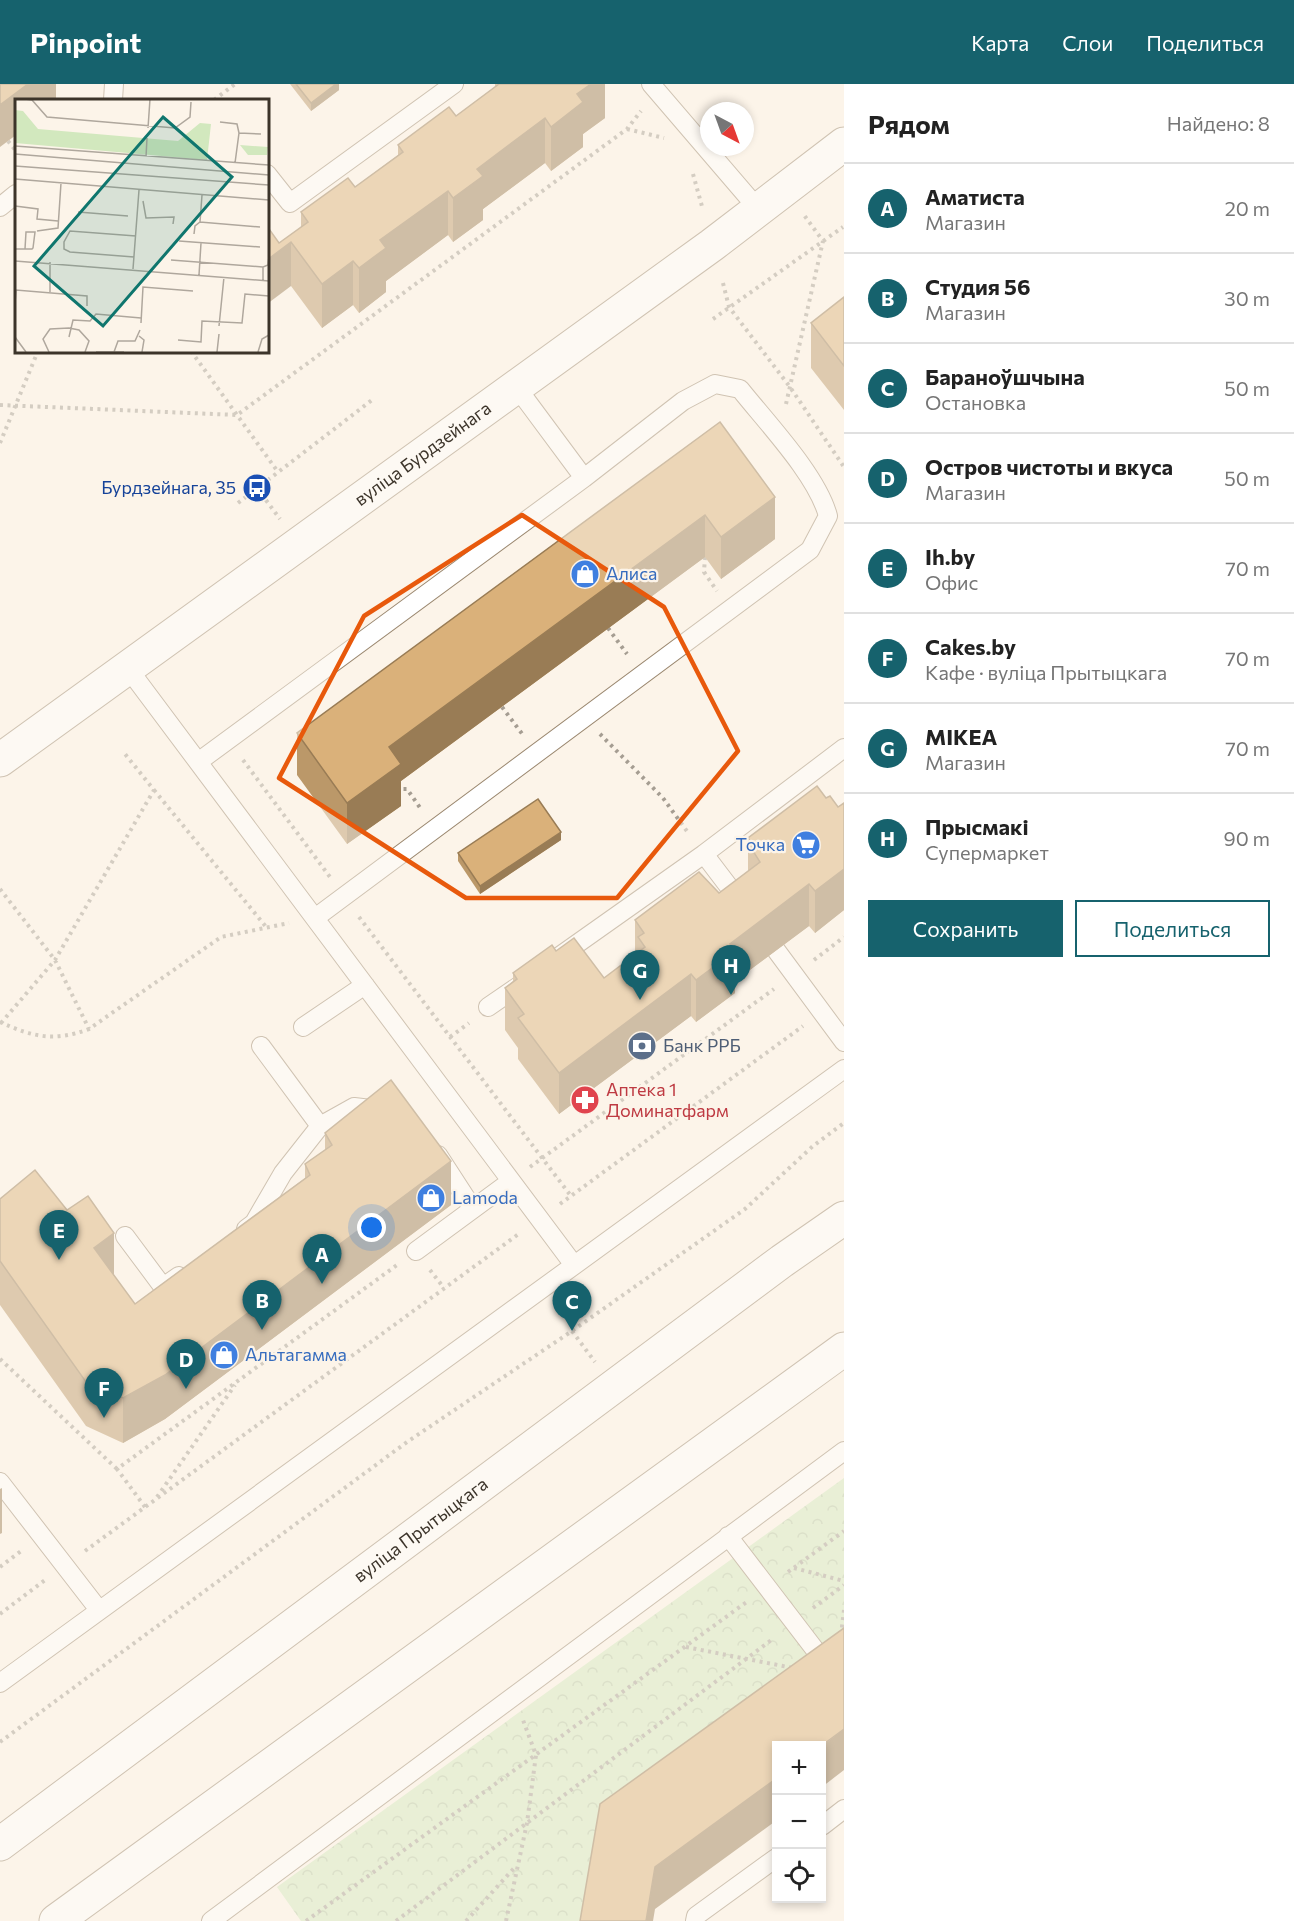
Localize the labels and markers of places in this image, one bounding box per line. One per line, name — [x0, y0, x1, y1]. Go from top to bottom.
bus stop icon: Бурдзейнага, 35 — [241, 472, 273, 504]
place label: Бурдзейнага, 35 — [101, 476, 236, 498]
shop icon: Алиса — [569, 558, 601, 590]
place label: Алиса — [606, 562, 657, 584]
supermarket icon: Точка — [790, 829, 822, 861]
place label: Точка — [736, 833, 785, 855]
pin: H — [712, 946, 750, 995]
pin: G — [620, 950, 660, 1000]
bank icon: Банк РРБ — [626, 1030, 658, 1062]
place label: Банк РРБ — [663, 1034, 741, 1056]
place label: Аптека 1 Доминатфарм — [606, 1078, 729, 1121]
pharmacy icon: Аптека 1 Доминатфарм — [569, 1084, 601, 1116]
shop icon: Lamoda — [415, 1182, 447, 1214]
place label: Lamoda — [452, 1186, 518, 1208]
pin: E — [40, 1210, 78, 1260]
pin: A — [302, 1234, 342, 1284]
pin: B — [242, 1280, 282, 1330]
pin: C — [552, 1282, 592, 1331]
shop icon: Альтагамма — [208, 1339, 240, 1371]
pin: D — [166, 1340, 206, 1389]
place label: Альтагамма — [245, 1343, 347, 1365]
pin: F — [84, 1368, 124, 1418]

